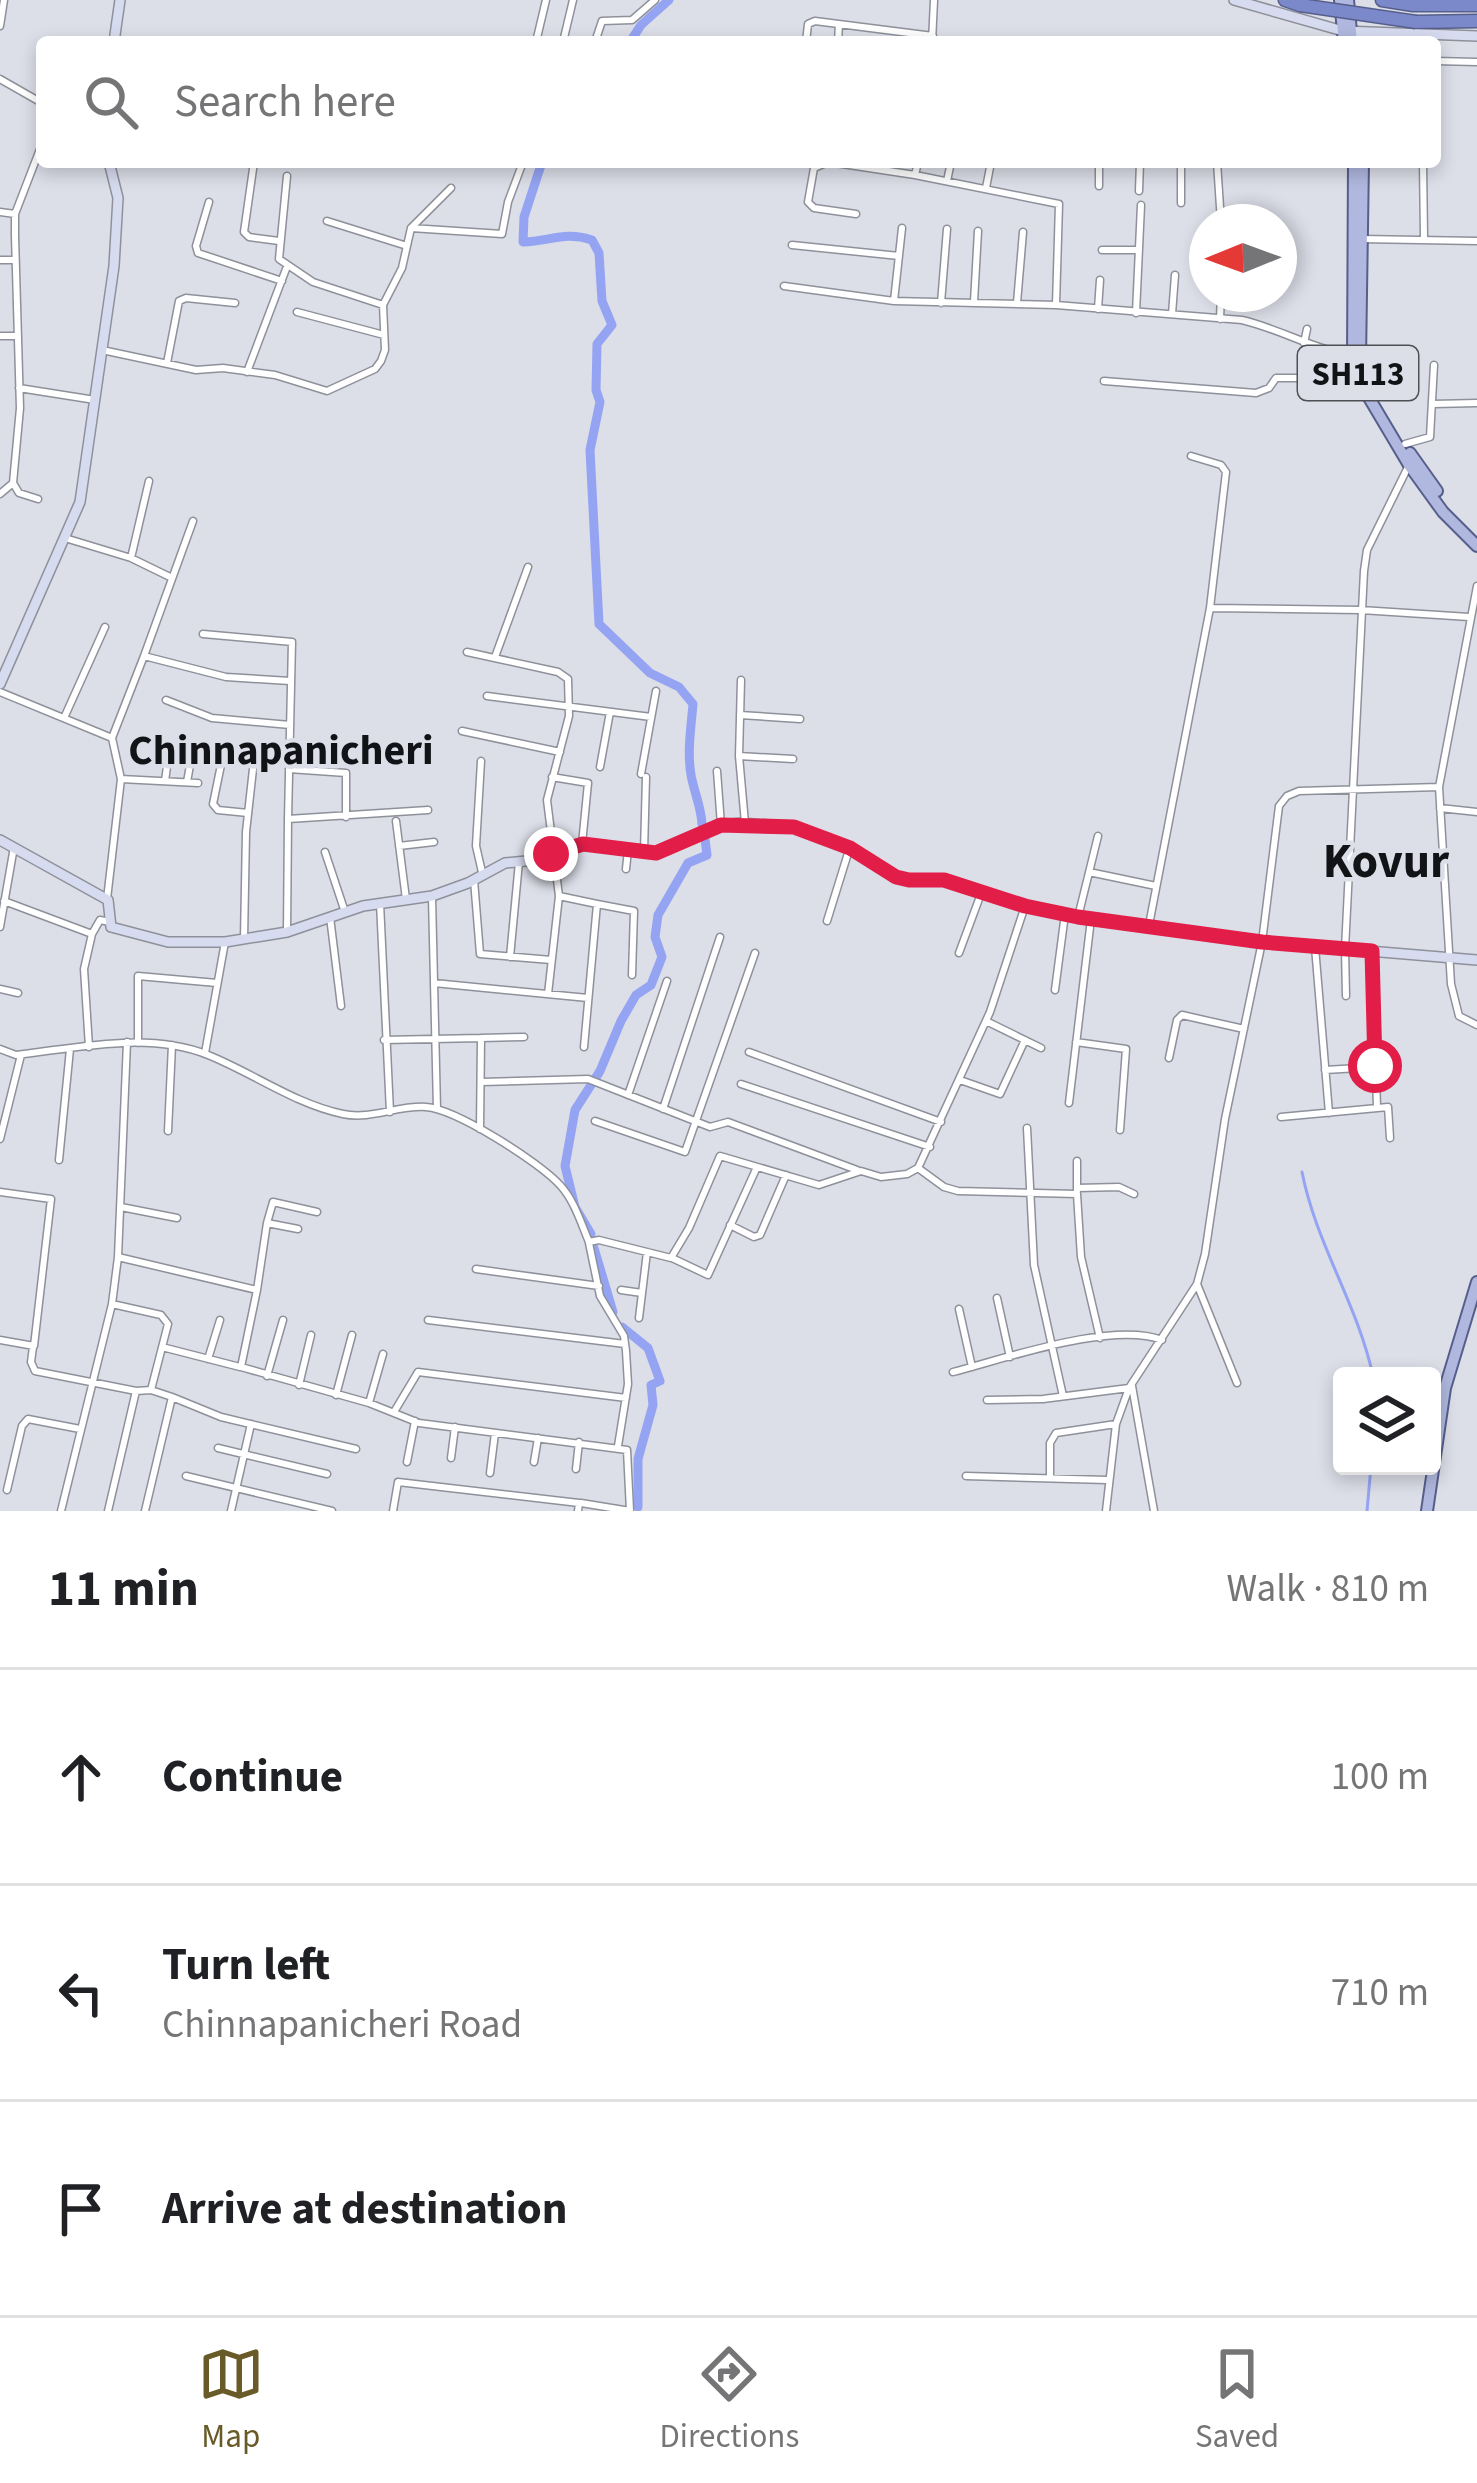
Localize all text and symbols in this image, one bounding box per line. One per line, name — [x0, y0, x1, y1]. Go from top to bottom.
search box — [36, 36, 1441, 168]
icon: search — [78, 69, 144, 135]
text: Search here — [174, 70, 396, 134]
north arrow — [1189, 204, 1297, 312]
road number: SH113 — [1298, 346, 1418, 400]
district label: Chinnapanicheri — [128, 721, 434, 781]
route end — [524, 827, 578, 881]
district label: Kovur — [1323, 828, 1450, 896]
route start — [1348, 1039, 1402, 1093]
map controls — [1333, 1367, 1441, 1475]
button: layers — [1333, 1367, 1441, 1475]
text: 11 min — [48, 1553, 199, 1625]
text: Walk · 810 m — [1226, 1561, 1429, 1617]
icon: ahead — [48, 1744, 114, 1810]
text: Continue — [162, 1745, 343, 1809]
text: 100 m — [1331, 1749, 1429, 1805]
text: Turn left — [162, 1933, 330, 1997]
icon: left — [48, 1960, 114, 2026]
text: 710 m — [1331, 1965, 1429, 2021]
text: Chinnapanicheri Road — [162, 1997, 522, 2053]
icon: arrive — [48, 2176, 114, 2242]
text: Arrive at destination — [162, 2177, 567, 2241]
tab: Map — [198, 2341, 264, 2460]
tab: Directions — [660, 2341, 799, 2460]
tab: Saved — [1195, 2341, 1279, 2460]

